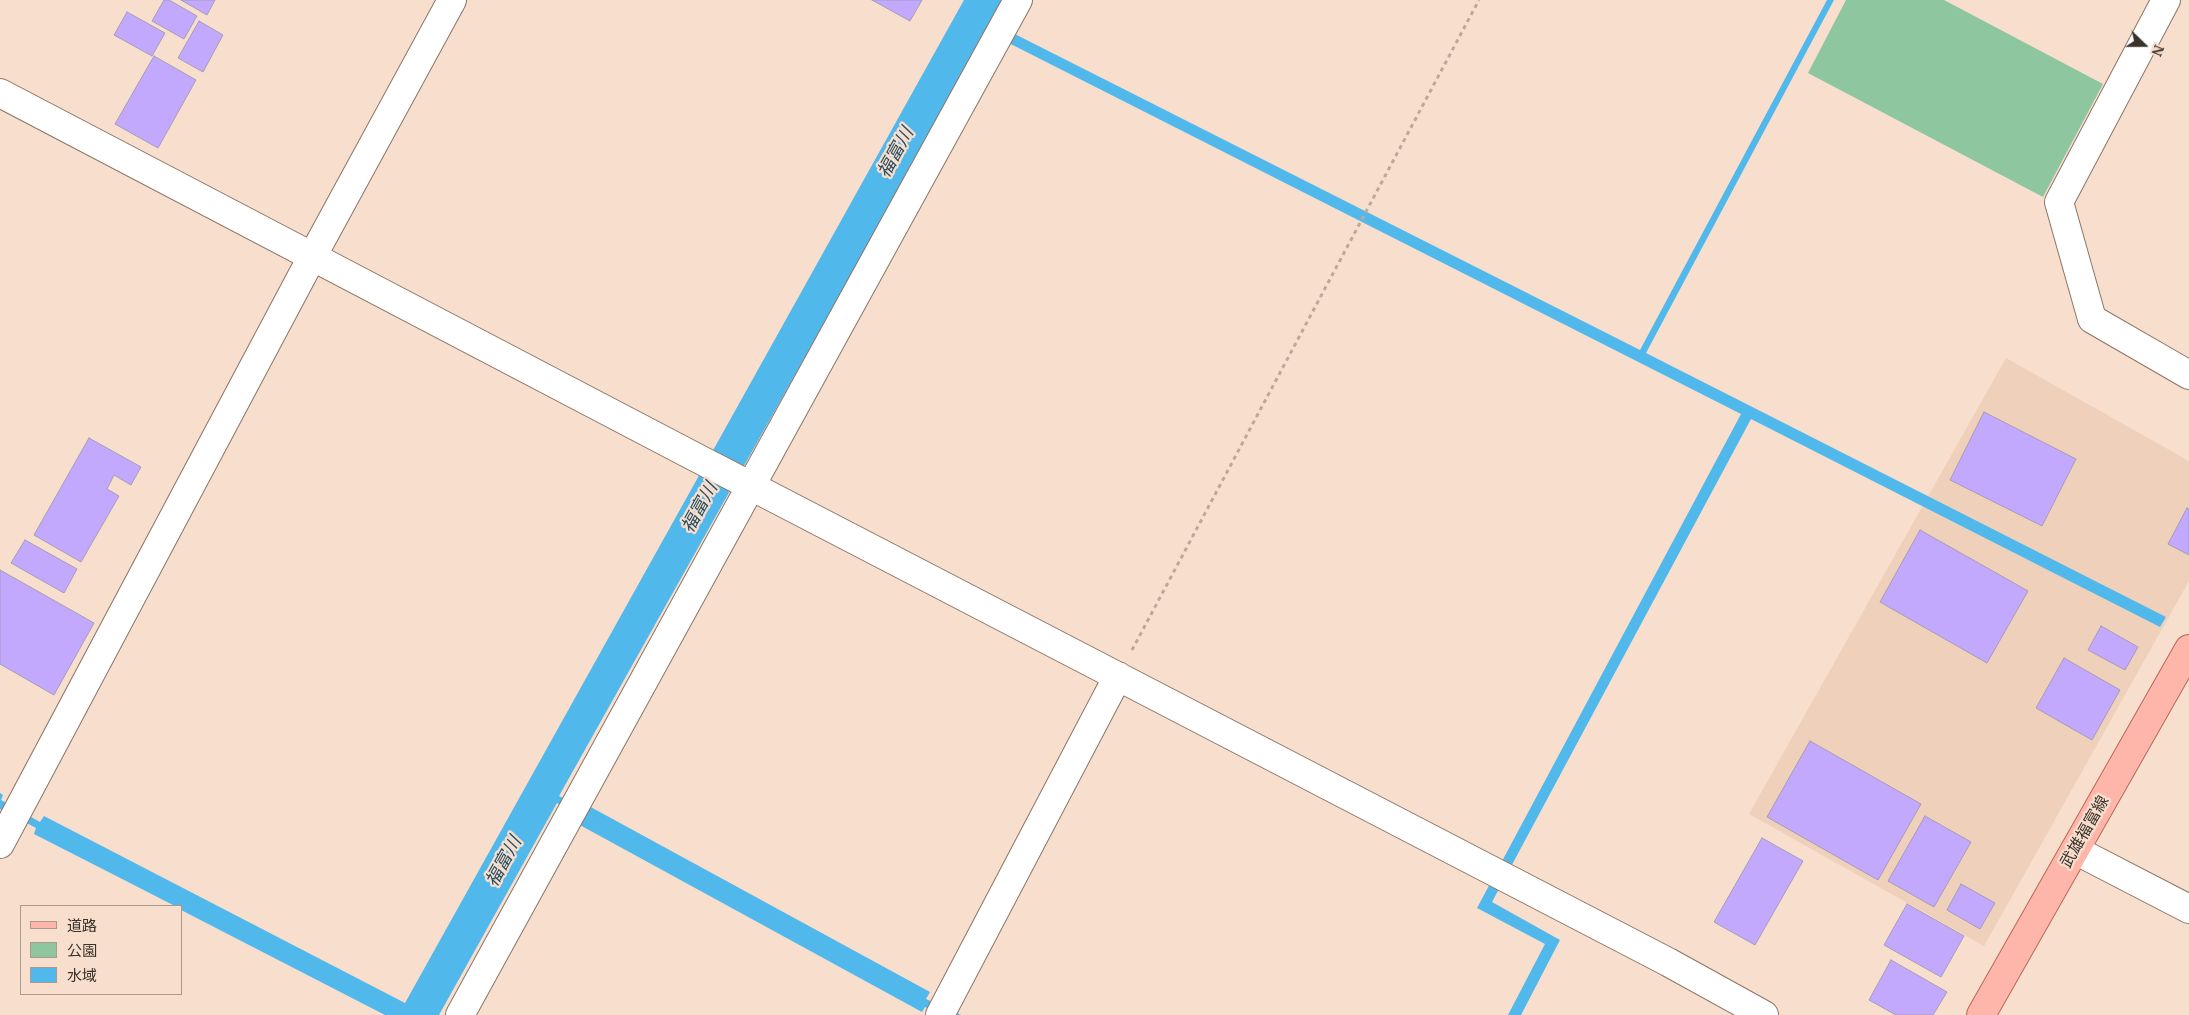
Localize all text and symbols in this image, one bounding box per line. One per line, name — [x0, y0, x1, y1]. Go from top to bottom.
north arrow — [2119, 20, 2169, 70]
text: N — [2148, 42, 2169, 59]
water label: 福富川 — [873, 124, 919, 182]
water label: 福富川 — [677, 479, 723, 537]
street label: 武雄福富線 — [2057, 793, 2113, 871]
water label: 福富川 — [481, 833, 527, 891]
legend — [20, 905, 182, 995]
text: 道路 — [67, 915, 97, 935]
text: 公園 — [67, 940, 97, 960]
text: 水域 — [67, 965, 97, 985]

